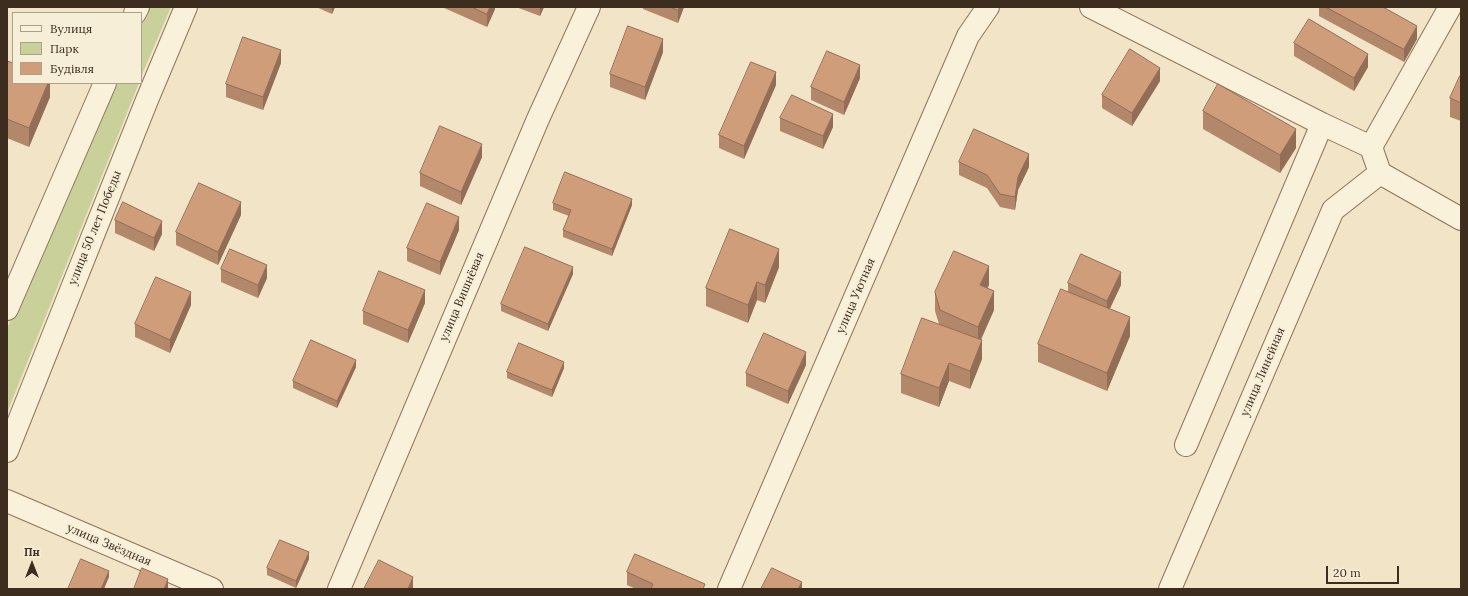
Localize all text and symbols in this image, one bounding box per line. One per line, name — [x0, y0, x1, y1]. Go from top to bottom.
legend — [12, 12, 142, 84]
text: Вулиця — [50, 21, 92, 36]
text: Парк — [50, 41, 79, 56]
text: Будівля — [50, 61, 94, 76]
street label: улица 50 лет Победы — [65, 169, 125, 287]
street label: улица Вишнёвая — [437, 250, 487, 344]
street label: улица Уютная — [834, 256, 878, 336]
street label: улица Линейная — [1238, 325, 1288, 419]
street label: улица Звёздная — [65, 521, 153, 569]
north arrow — [12, 544, 52, 584]
text: Пн — [24, 545, 40, 559]
scale bar — [1328, 558, 1401, 584]
text: 20 m — [1333, 565, 1361, 580]

